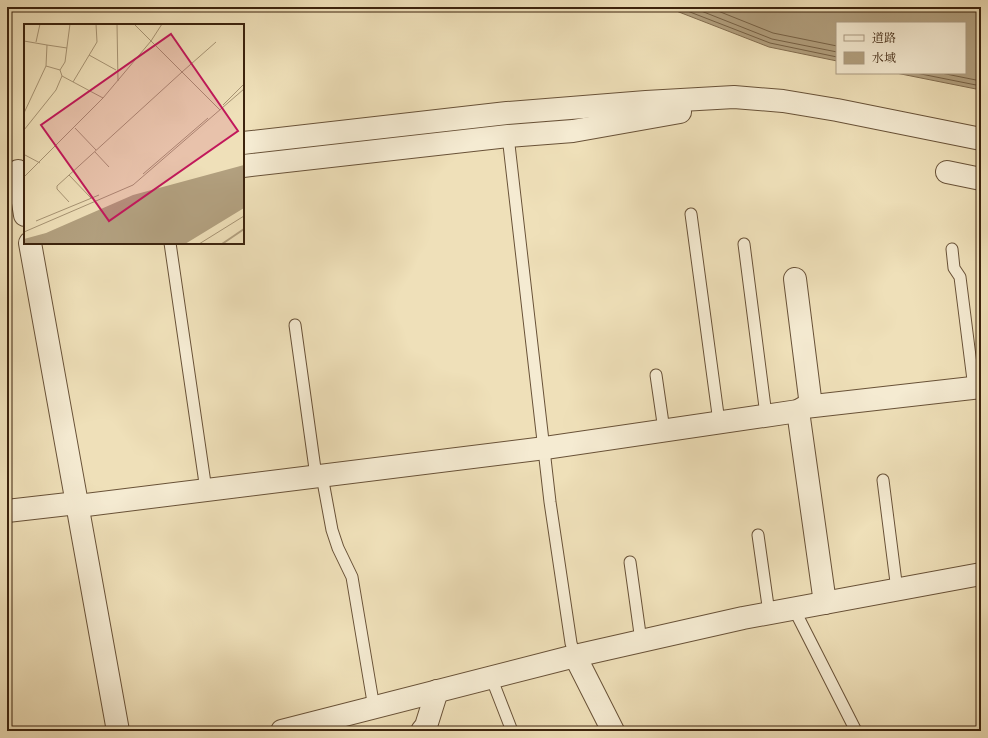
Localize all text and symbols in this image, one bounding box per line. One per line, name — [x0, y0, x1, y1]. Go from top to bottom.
legend — [836, 22, 966, 74]
inset map — [24, 24, 244, 244]
text: 道路 — [872, 31, 896, 46]
text: 水域 — [872, 51, 896, 66]

